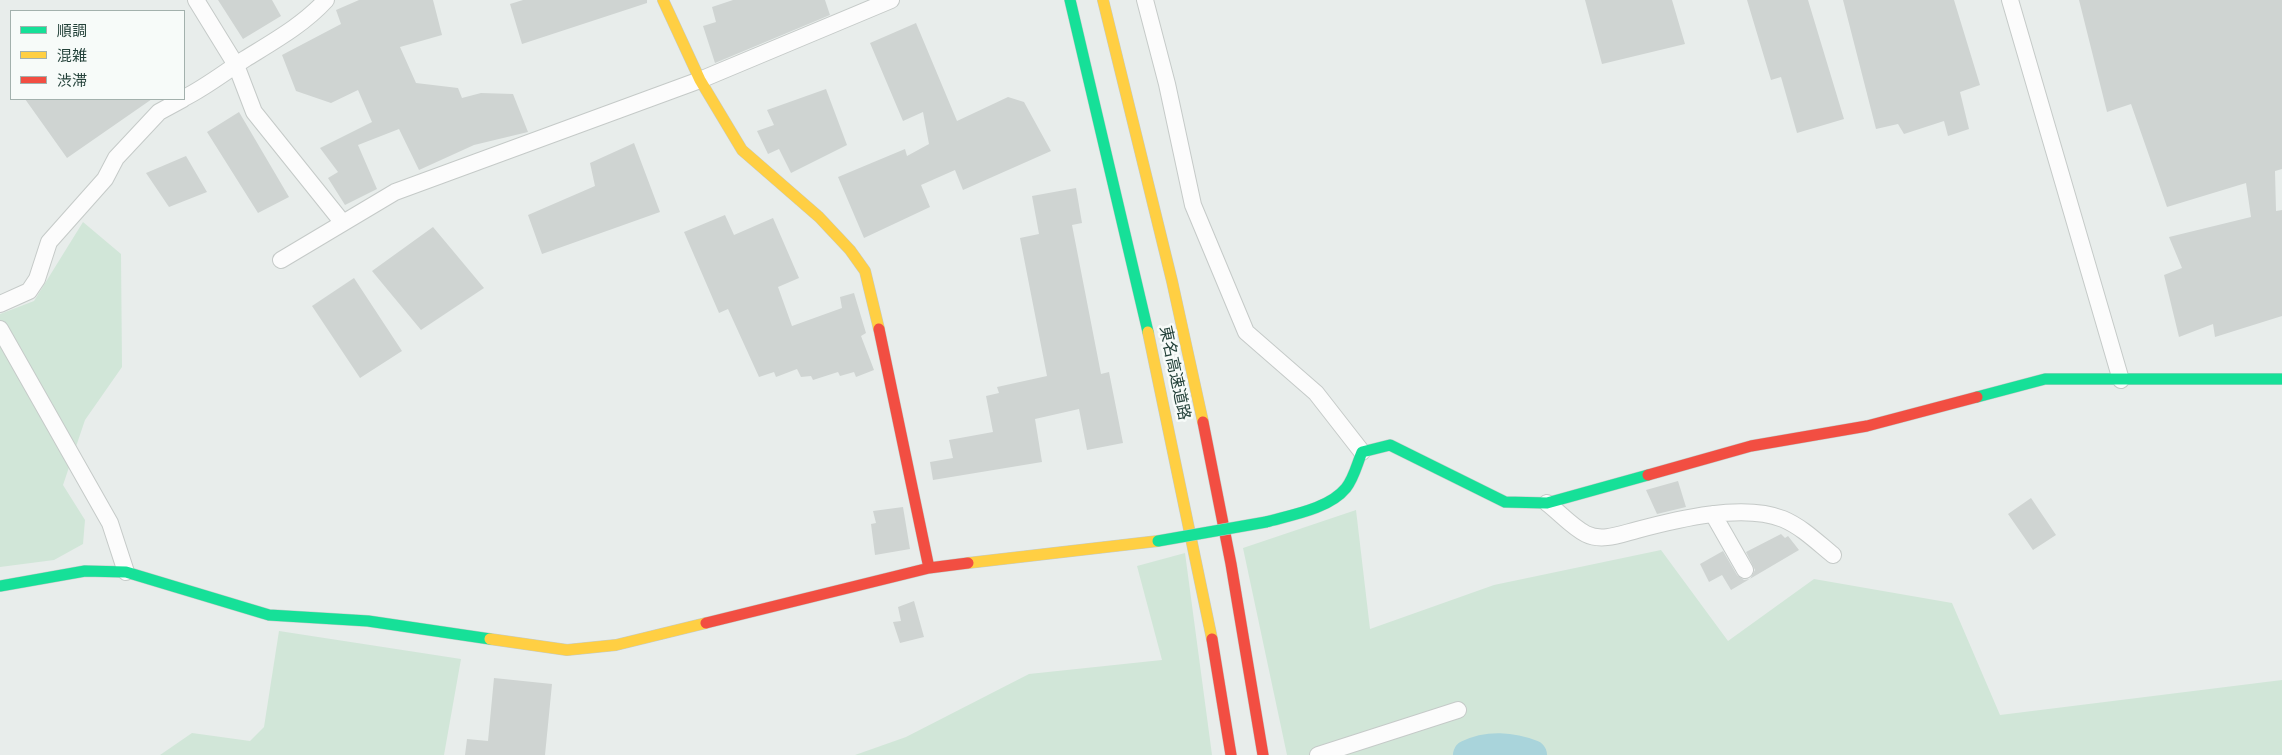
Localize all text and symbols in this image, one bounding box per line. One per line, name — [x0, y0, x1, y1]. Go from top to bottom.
legend — [10, 10, 185, 100]
text: 順調 — [57, 22, 87, 40]
text: 混雑 — [57, 47, 87, 65]
text: 渋滞 — [57, 72, 87, 90]
street label: 東名高速道路 — [1155, 324, 1193, 422]

